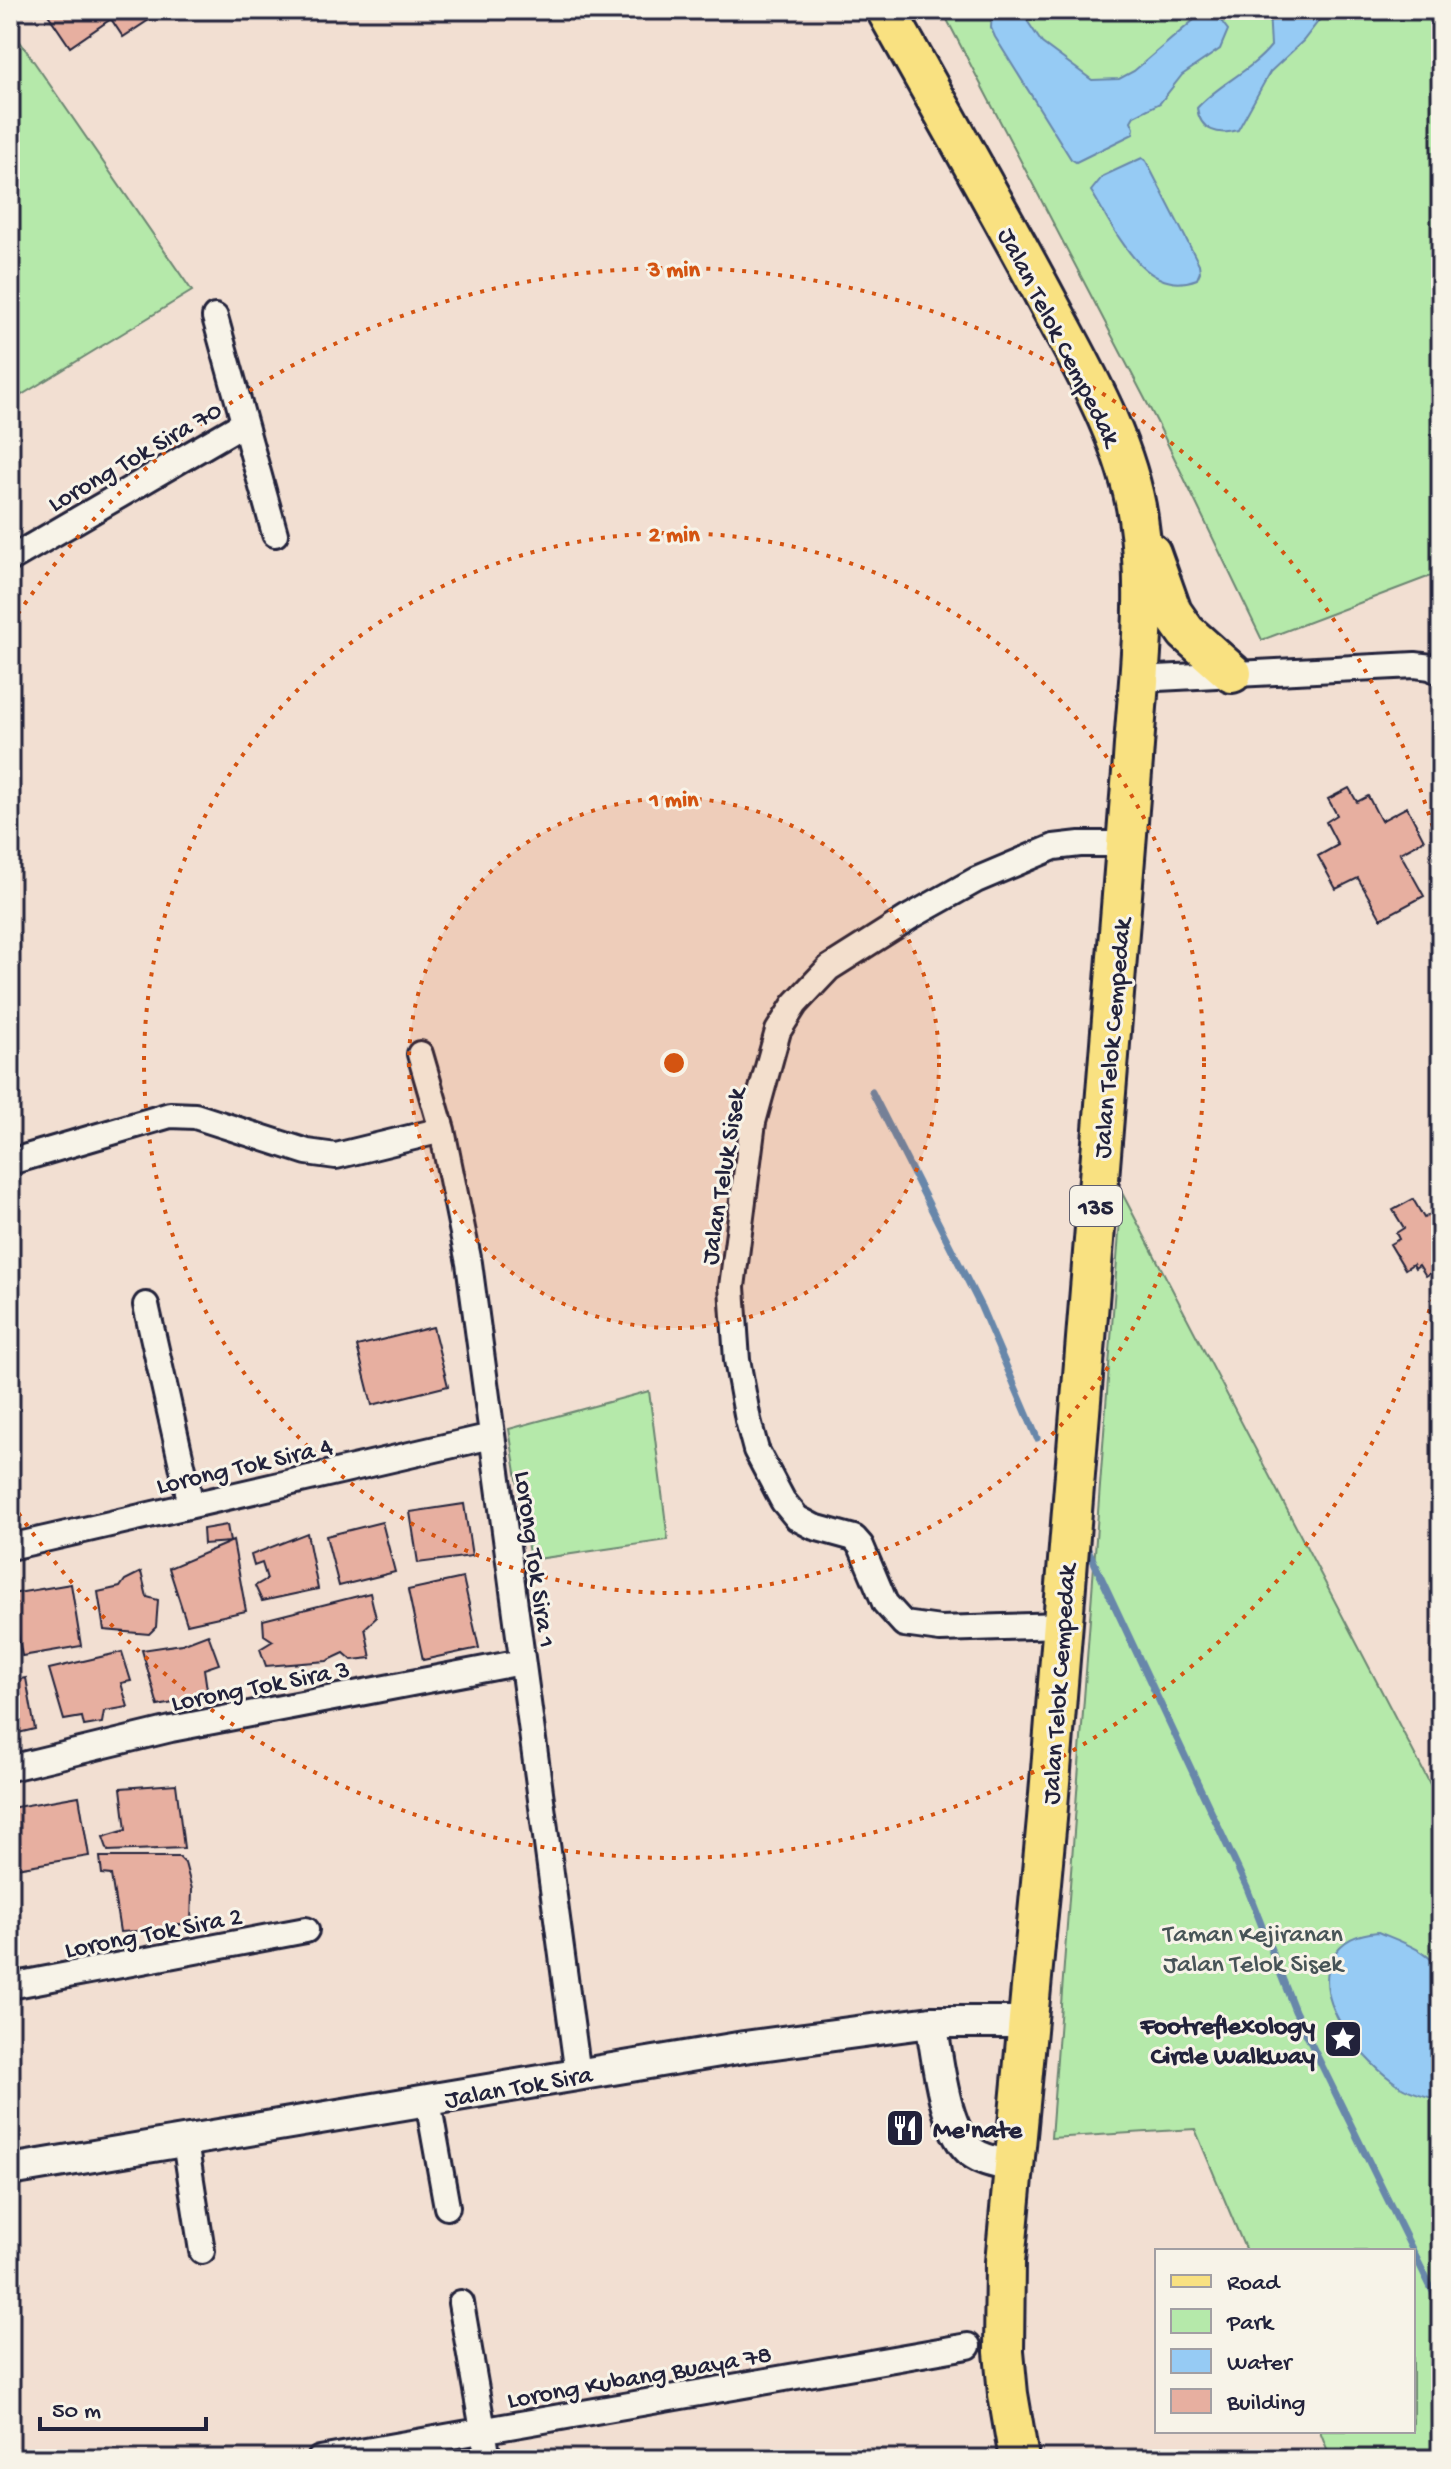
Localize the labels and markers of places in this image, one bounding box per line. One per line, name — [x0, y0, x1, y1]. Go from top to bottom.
centre of rings — [660, 1049, 688, 1077]
place label: Footreflexology Circle Walkway — [1139, 2013, 1315, 2074]
place icon: Footreflexology Circle Walkway — [1322, 2018, 1364, 2060]
restaurant icon: Me'nate — [884, 2107, 926, 2149]
place label: Me'nate — [933, 2117, 1023, 2148]

